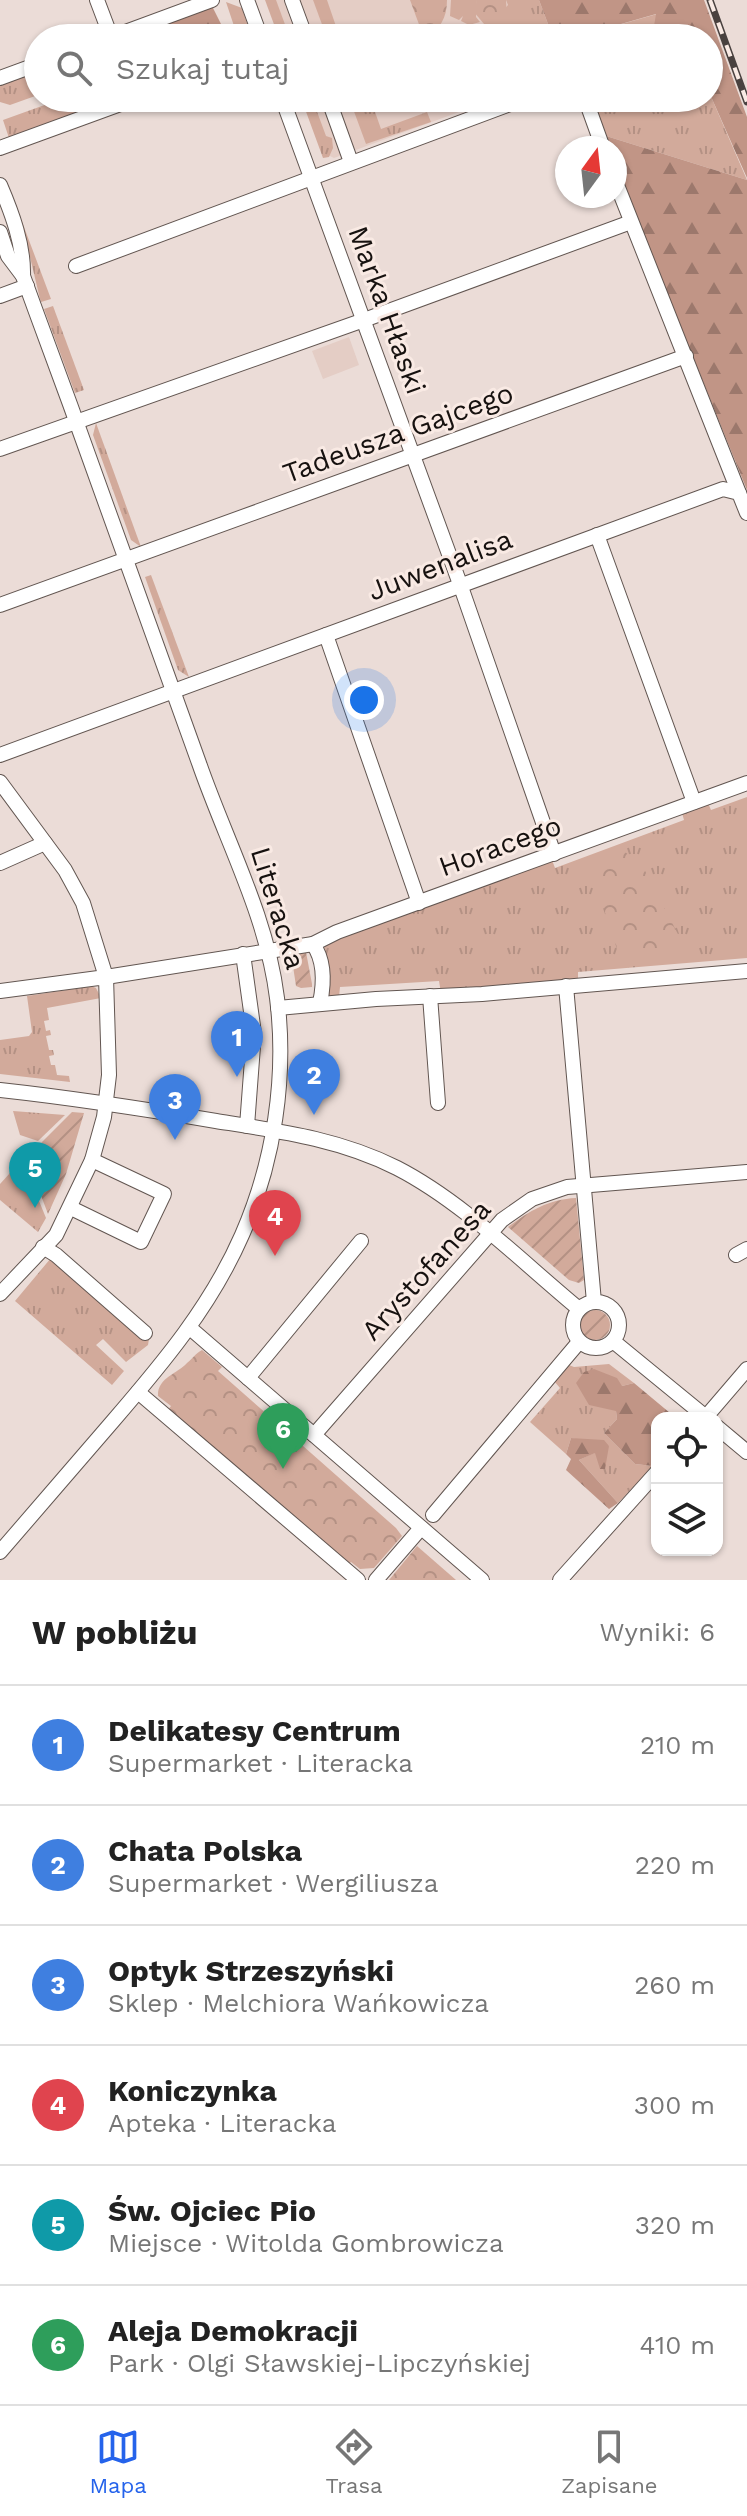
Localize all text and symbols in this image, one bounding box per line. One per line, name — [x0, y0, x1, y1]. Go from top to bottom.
search box — [24, 24, 723, 112]
icon: search — [52, 46, 96, 90]
text: Szukaj tutaj — [116, 51, 290, 86]
north arrow — [555, 136, 627, 208]
street label: Marka Hłaski — [341, 222, 433, 398]
street label: Tadeusza Gajcego — [278, 376, 518, 490]
street label: Juwenalisa — [363, 522, 517, 608]
your location — [344, 680, 384, 720]
street label: Horacego — [434, 809, 566, 883]
street label: Literacka — [244, 843, 312, 973]
pin: 1 — [211, 1011, 263, 1077]
pin: 2 — [288, 1049, 340, 1115]
pin: 3 — [149, 1074, 201, 1140]
pin: 5 — [9, 1142, 61, 1208]
pin: 4 — [249, 1190, 301, 1256]
street label: Arystofanesa — [354, 1193, 498, 1347]
pin: 6 — [257, 1403, 309, 1469]
map controls — [651, 1412, 723, 1556]
button: locate — [651, 1412, 723, 1484]
button: layers — [651, 1484, 723, 1556]
text: W pobliżu — [32, 1612, 198, 1652]
text: Wyniki: 6 — [600, 1617, 715, 1647]
text: Delikatesy Centrum — [108, 1713, 401, 1748]
text: 1 — [52, 1730, 64, 1760]
text: 210 m — [640, 1730, 715, 1760]
text: Supermarket · Literacka — [108, 1748, 413, 1778]
text: Chata Polska — [108, 1833, 302, 1868]
text: 2 — [50, 1850, 66, 1880]
text: 220 m — [635, 1850, 715, 1880]
text: Supermarket · Wergiliusza — [108, 1868, 438, 1898]
text: Optyk Strzeszyński — [108, 1953, 394, 1988]
text: 3 — [50, 1970, 66, 2000]
text: 260 m — [634, 1970, 715, 2000]
text: Sklep · Melchiora Wańkowicza — [108, 1988, 489, 2018]
text: Koniczynka — [108, 2073, 277, 2108]
text: 4 — [50, 2090, 66, 2120]
text: 300 m — [634, 2090, 715, 2120]
text: Apteka · Literacka — [108, 2108, 336, 2138]
text: Św. Ojciec Pio — [108, 2193, 316, 2228]
text: 5 — [50, 2210, 66, 2240]
text: 320 m — [635, 2210, 715, 2240]
text: Miejsce · Witolda Gombrowicza — [108, 2228, 504, 2258]
text: Aleja Demokracji — [108, 2313, 358, 2348]
text: 6 — [50, 2330, 66, 2360]
text: 410 m — [640, 2330, 715, 2360]
text: Park · Olgi Sławskiej-Lipczyńskiej — [108, 2348, 531, 2378]
tab: Mapa — [89, 2425, 147, 2498]
tab: Trasa — [326, 2425, 382, 2498]
tab: Zapisane — [561, 2425, 658, 2498]

